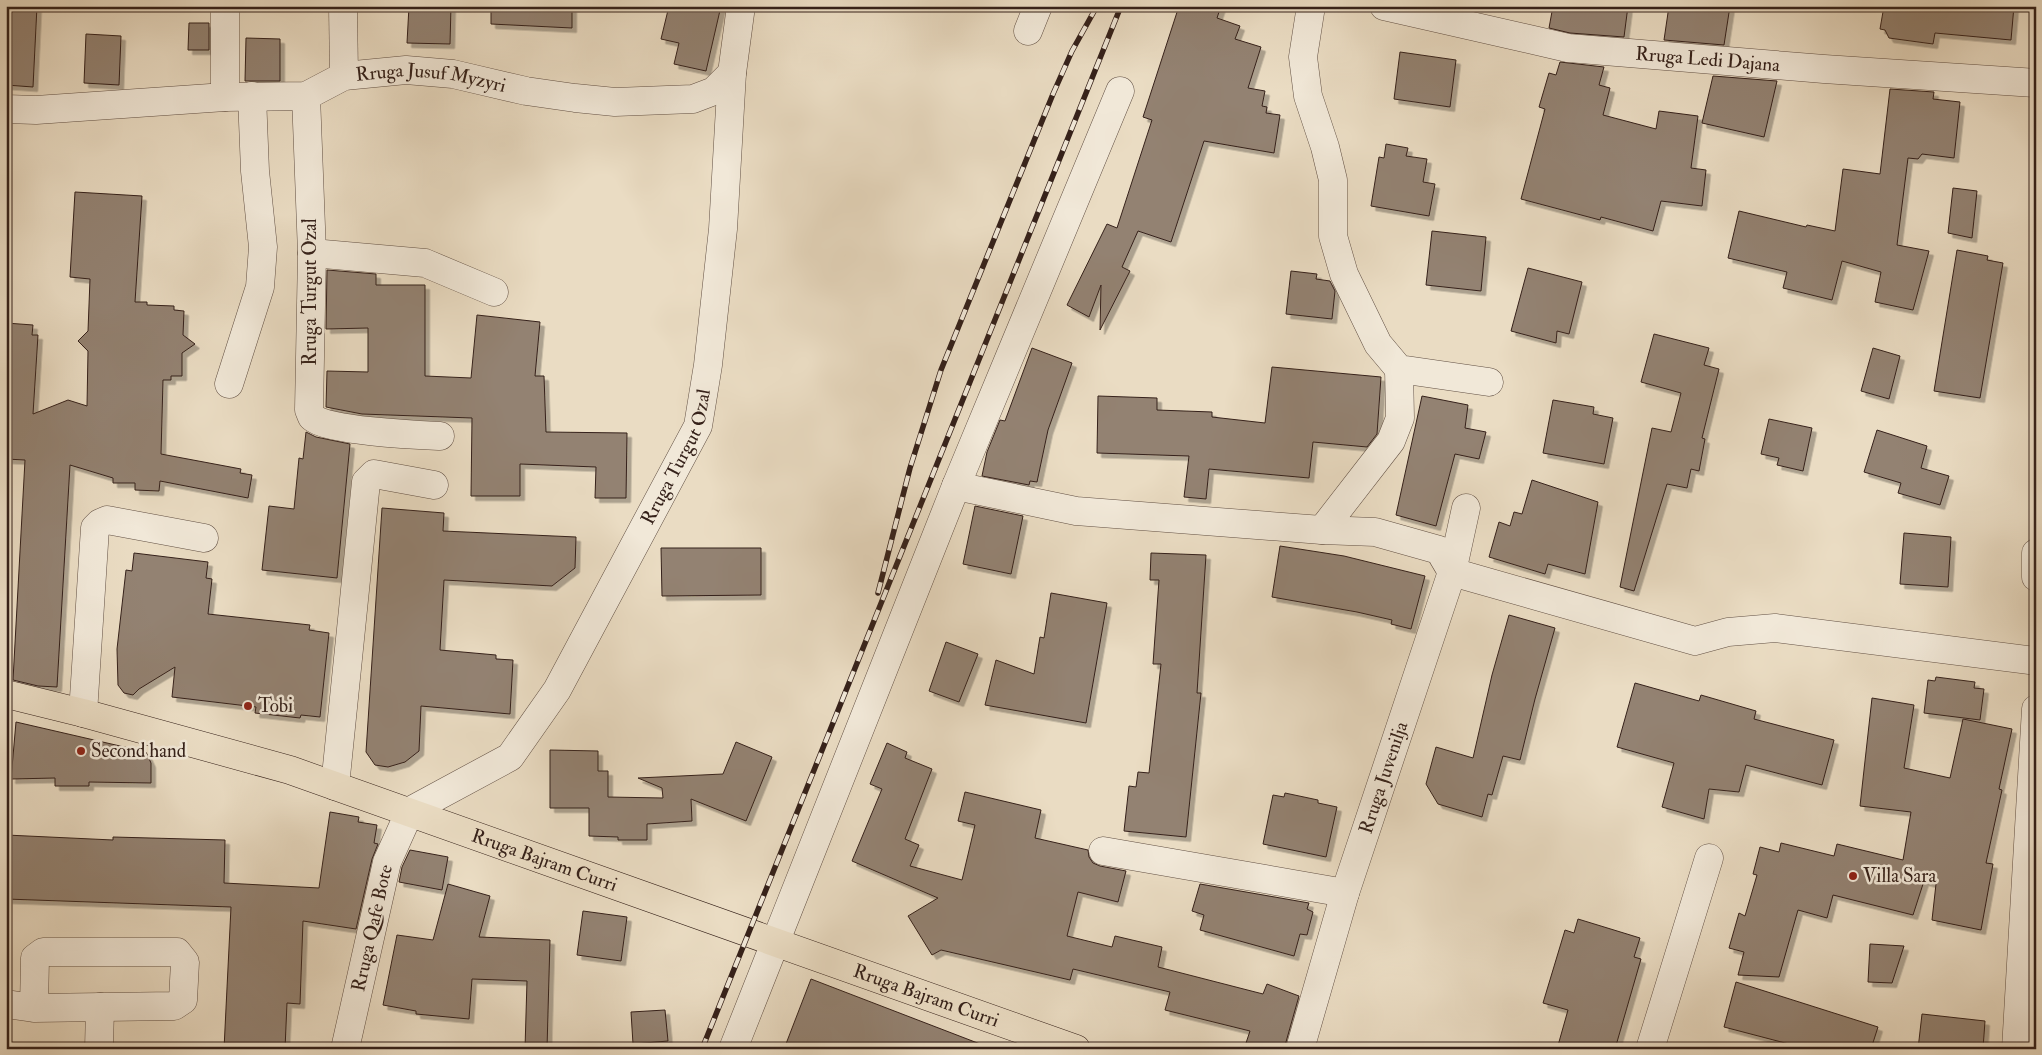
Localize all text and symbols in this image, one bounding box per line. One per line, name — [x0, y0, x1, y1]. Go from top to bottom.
street label: Rruga Ledi Dajana — [1635, 42, 1781, 77]
street label: Rruga Jusuf Myzyri — [355, 58, 508, 98]
street label: Rruga Turgut Ozal — [298, 218, 322, 366]
street label: Rruga Turgut Ozal — [636, 387, 716, 529]
place label: Tobi — [258, 694, 293, 718]
marker: Tobi — [242, 700, 254, 712]
street label: Rruga Juvenilja — [1354, 718, 1413, 837]
place label: Second hand — [91, 739, 187, 763]
marker: Second hand — [75, 745, 87, 757]
street label: Rruga Bajram Curri — [468, 823, 621, 897]
street label: Rruga Qafe Bote — [346, 862, 398, 994]
place label: Villa Sara — [1863, 864, 1936, 888]
marker: Villa Sara — [1847, 870, 1859, 882]
street label: Rruga Bajram Curri — [850, 959, 1002, 1033]

